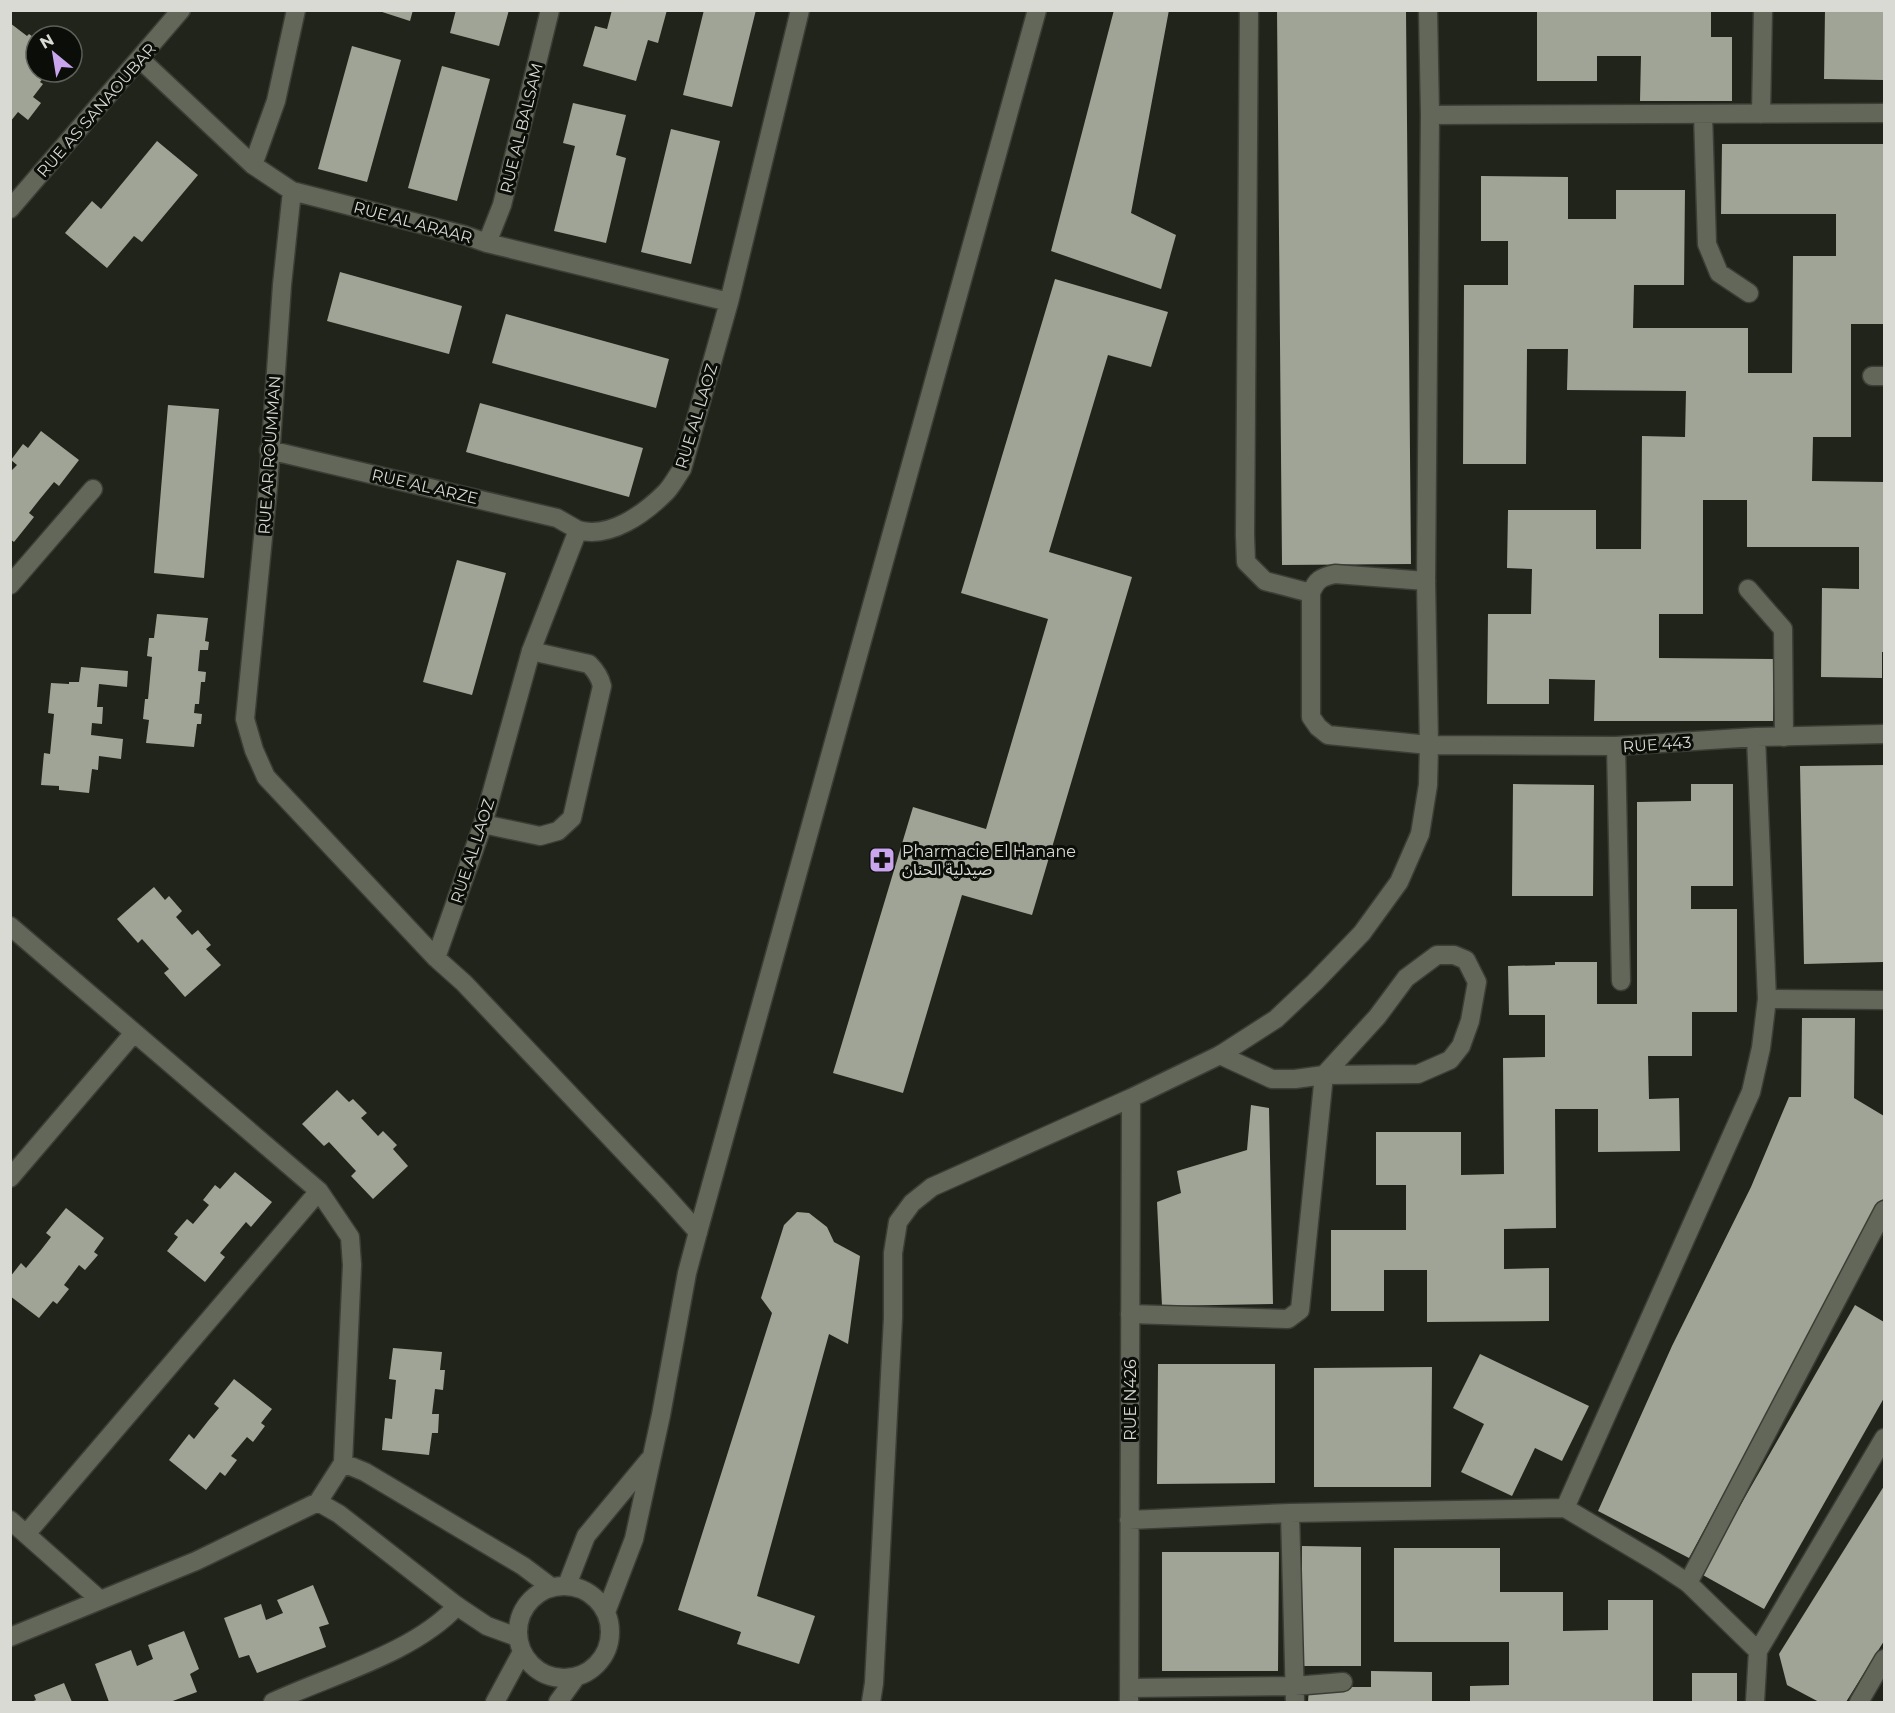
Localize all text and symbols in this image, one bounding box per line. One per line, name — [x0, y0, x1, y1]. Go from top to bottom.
north arrow — [24, 24, 84, 84]
street label: RUE AS SANAOUBAR — [33, 39, 159, 181]
street label: RUE AL BALSAM — [496, 61, 547, 195]
street label: RUE AL ARAAR — [352, 198, 474, 247]
street label: RUE AL LAOZ — [672, 361, 721, 471]
street label: RUE AR ROUMMAN — [254, 375, 285, 535]
street label: RUE AL ARZE — [370, 465, 480, 508]
street label: RUE 443 — [1622, 733, 1692, 756]
street label: RUE AL LAOZ — [447, 797, 498, 906]
place label: Pharmacie El Hanane صيدلية الحنان — [902, 842, 1076, 879]
pharmacy icon: Pharmacie El Hanane صيدلية الحنان — [867, 845, 897, 875]
street label: RUE N426 — [1121, 1359, 1140, 1441]

